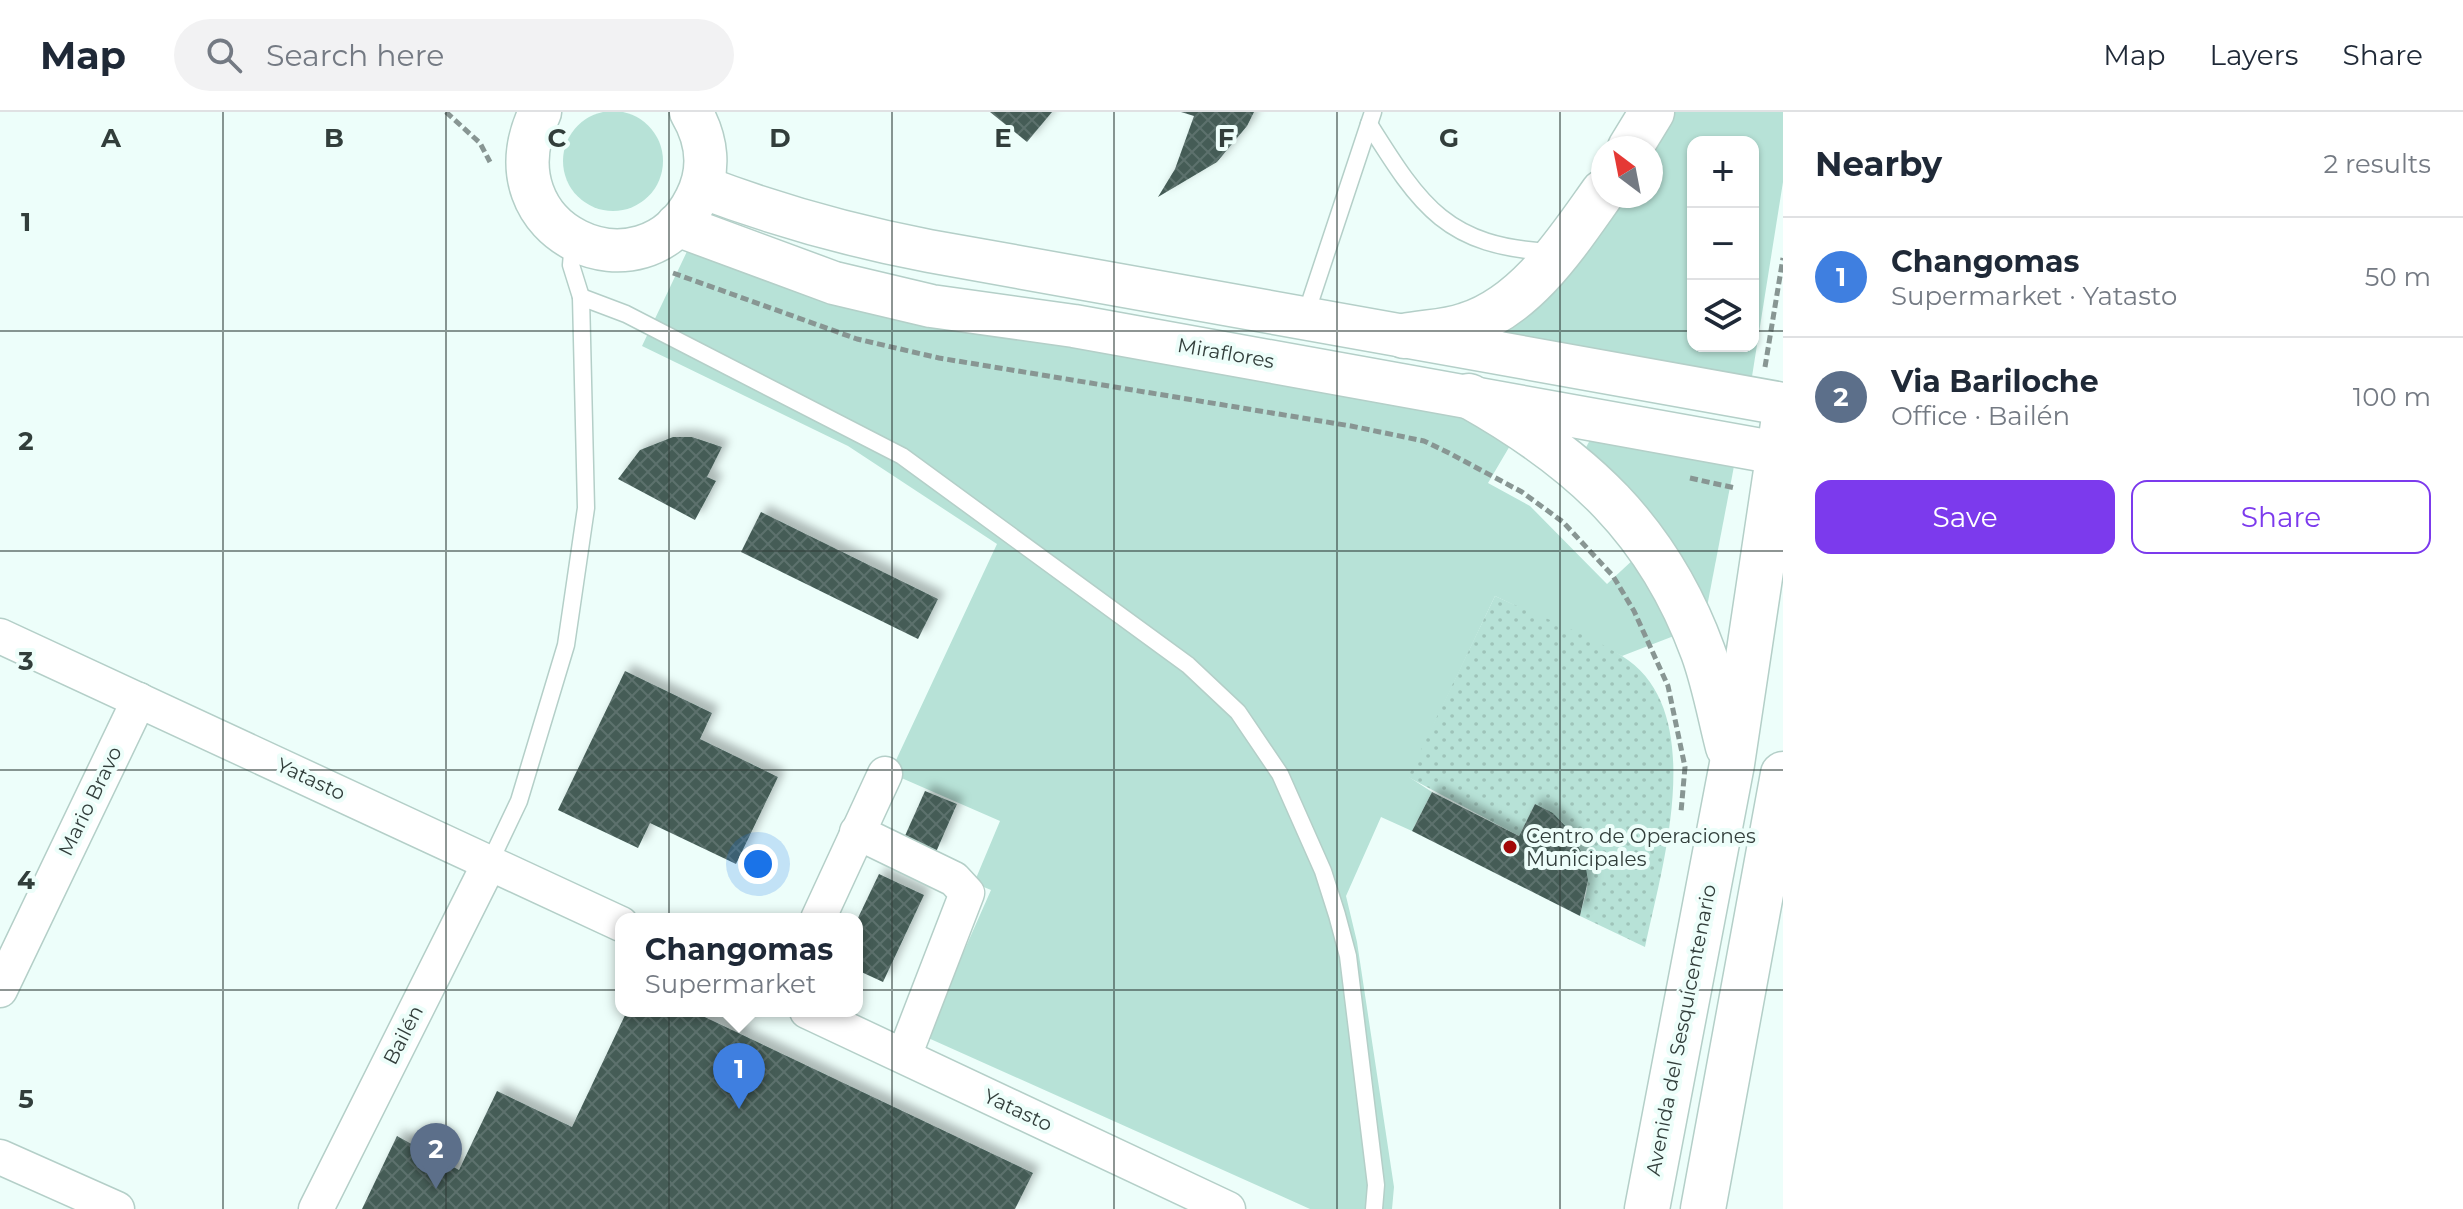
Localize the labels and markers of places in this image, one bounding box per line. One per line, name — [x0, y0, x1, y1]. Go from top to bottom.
place label: Centro de Operaciones Municipales — [1526, 824, 1756, 871]
marker: Centro de Operaciones Municipales — [1501, 838, 1519, 856]
pin: 1 — [713, 1043, 765, 1109]
pin: 2 — [410, 1123, 462, 1189]

